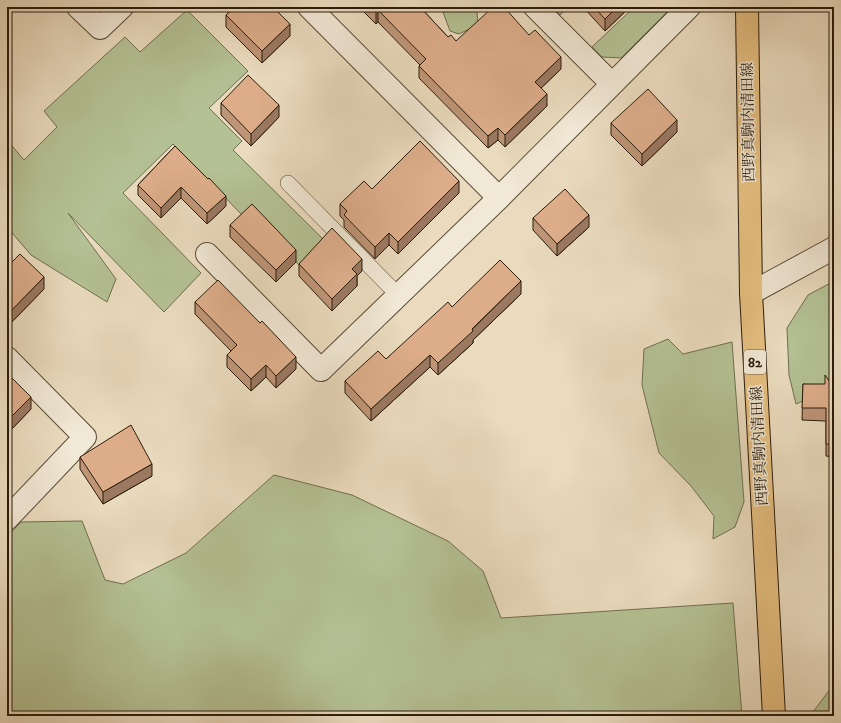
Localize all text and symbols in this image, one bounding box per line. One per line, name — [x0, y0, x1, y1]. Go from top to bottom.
street label: 西野真駒内清田線 — [738, 62, 759, 182]
road number: 82 — [744, 350, 766, 374]
street label: 西野真駒内清田線 — [747, 386, 772, 506]

